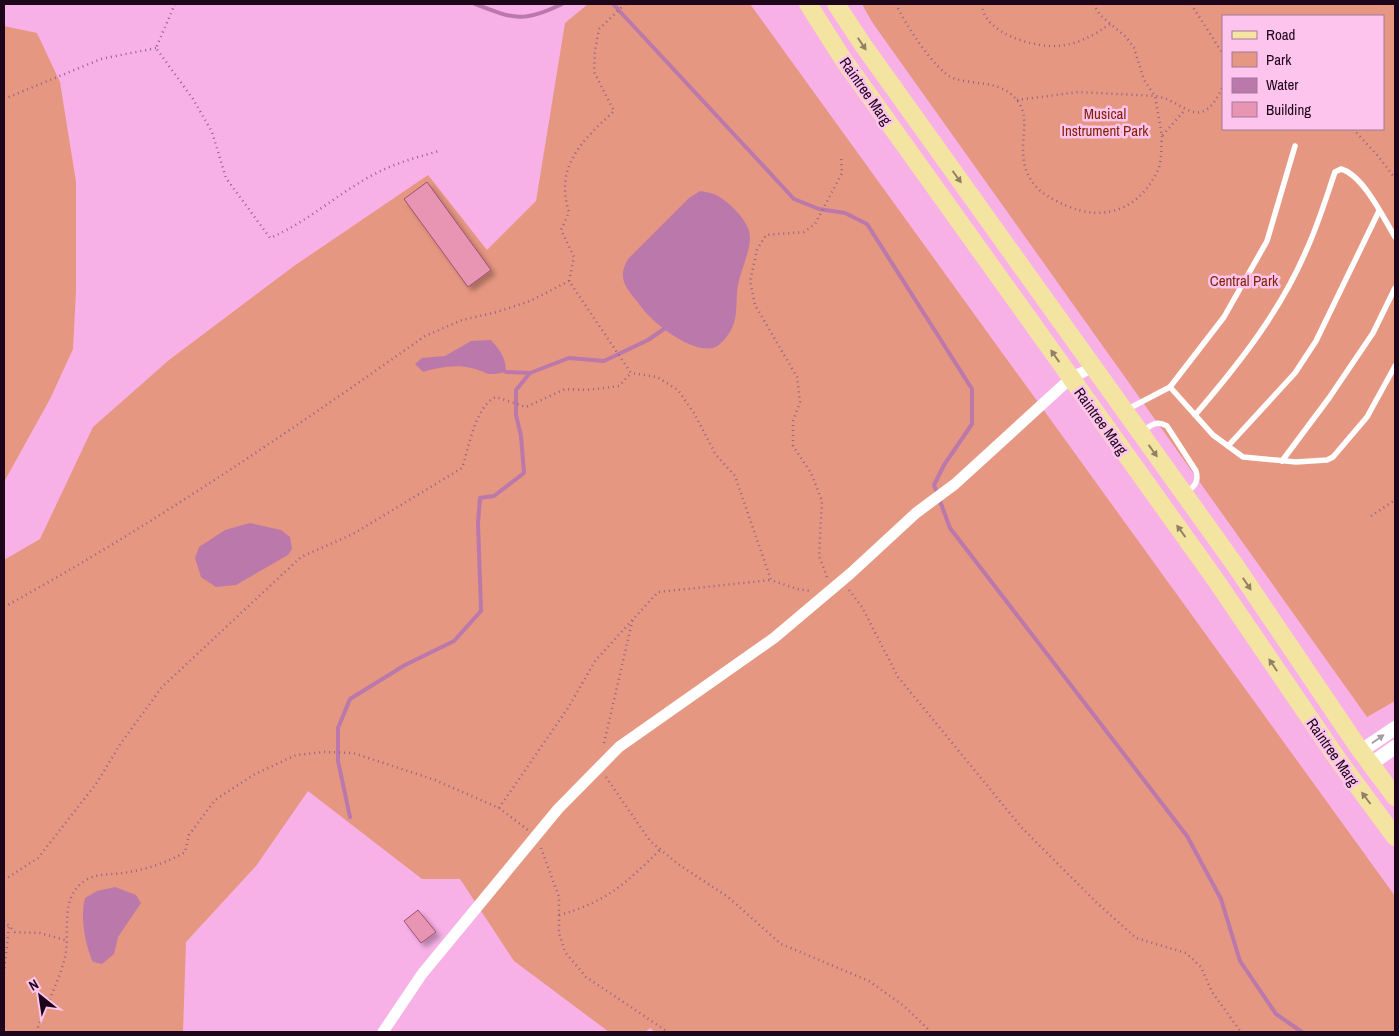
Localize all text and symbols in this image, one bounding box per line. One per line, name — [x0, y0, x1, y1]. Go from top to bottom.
legend — [1222, 15, 1384, 130]
text: Road — [1266, 24, 1295, 45]
one-way arrow — [858, 38, 867, 51]
text: Park — [1266, 49, 1292, 70]
street label: Raintree Marg — [835, 53, 897, 129]
text: Water — [1266, 74, 1298, 95]
text: Building — [1266, 99, 1311, 120]
park label: Musical Instrument Park — [1062, 103, 1149, 141]
one-way arrow — [952, 170, 962, 184]
park label: Central Park — [1210, 270, 1279, 291]
one-way arrow — [1050, 350, 1060, 363]
street label: Raintree Marg — [1069, 383, 1133, 459]
one-way arrow — [1148, 444, 1158, 458]
one-way arrow — [1175, 525, 1186, 538]
one-way arrow — [1242, 577, 1252, 590]
one-way arrow — [1268, 658, 1278, 672]
street label: Raintree Marg — [1302, 714, 1364, 790]
one-way arrow — [1372, 734, 1385, 744]
one-way arrow — [1361, 791, 1371, 805]
north arrow — [15, 971, 65, 1021]
text: N — [25, 975, 42, 995]

